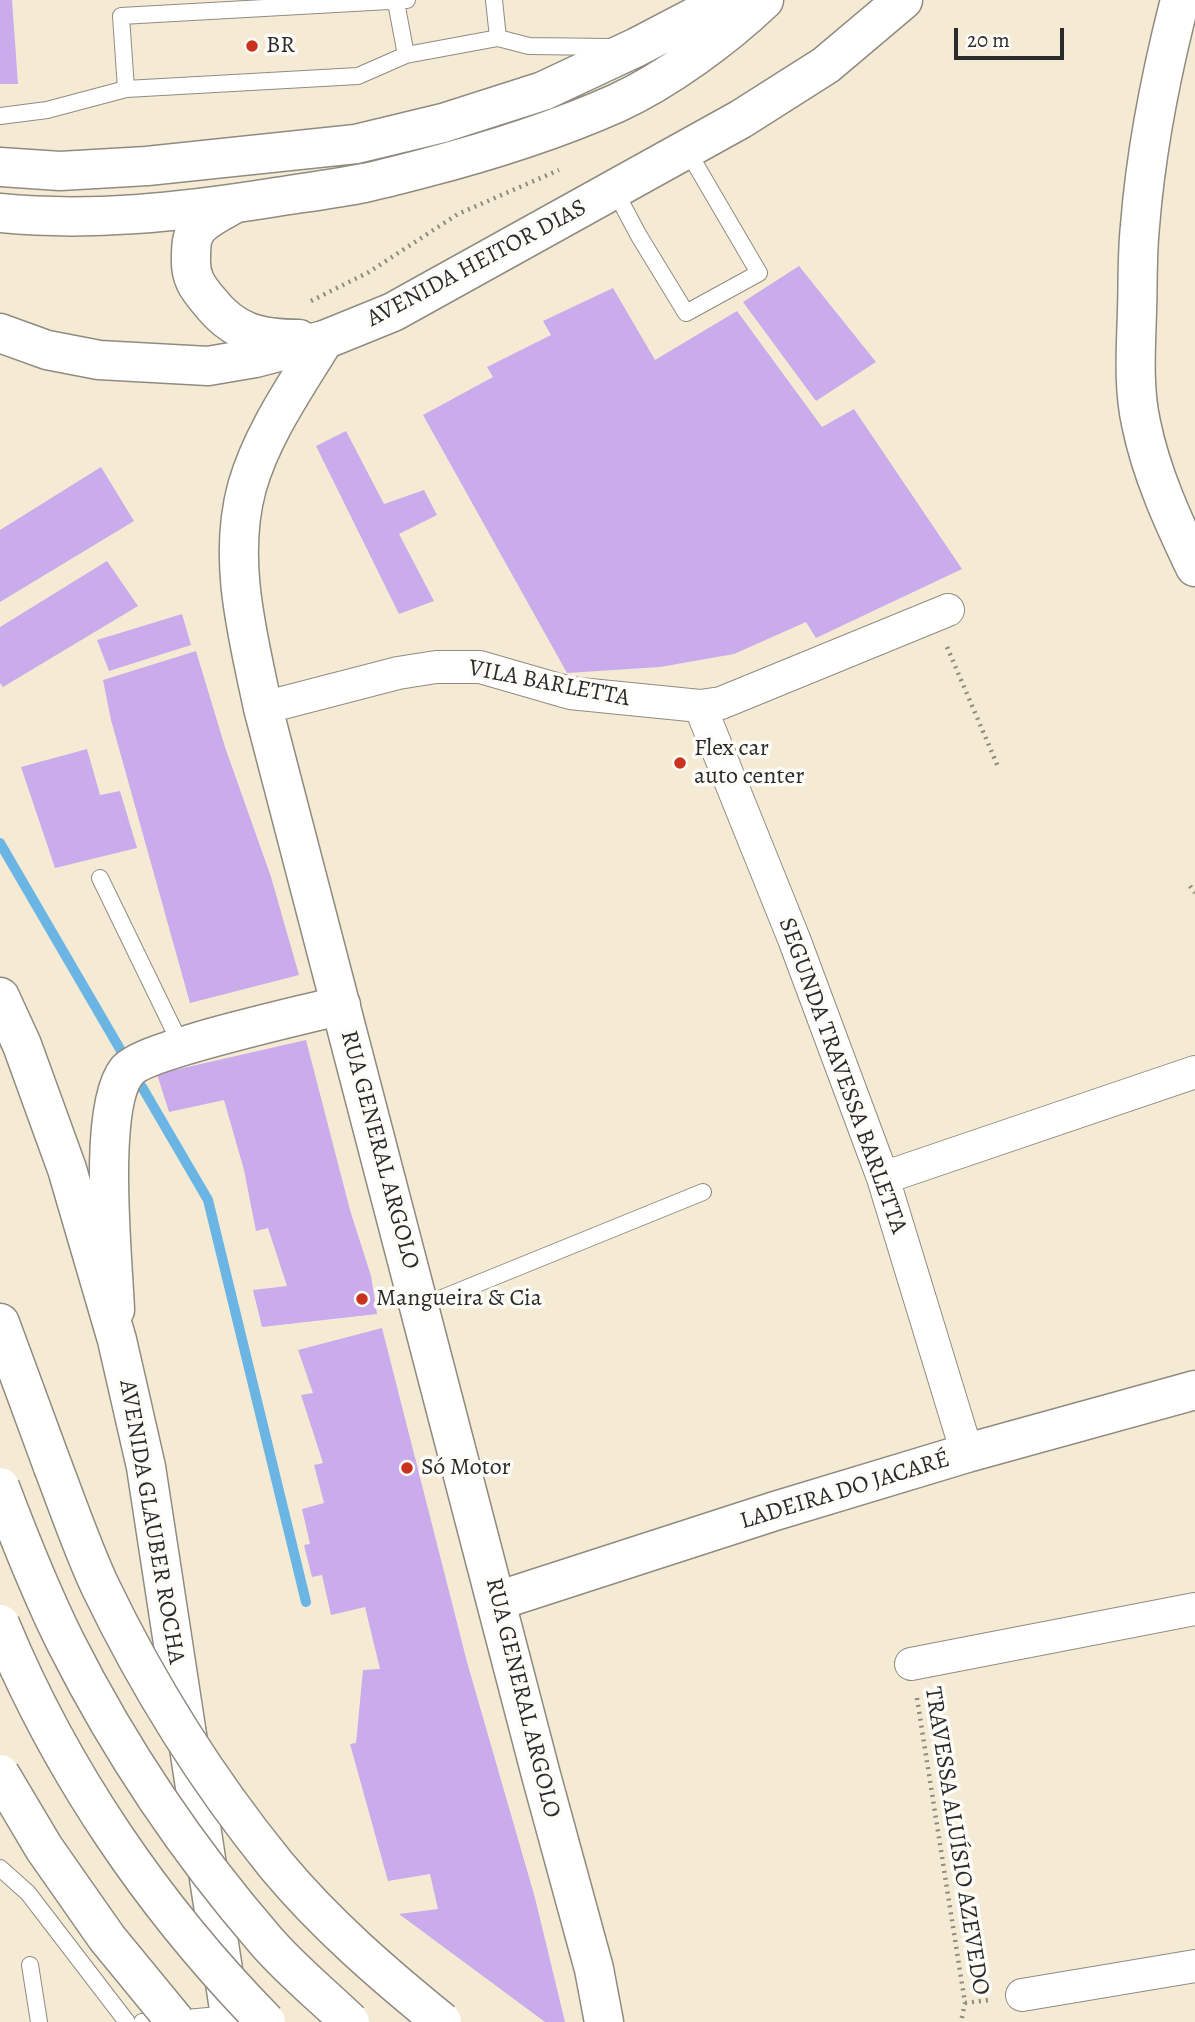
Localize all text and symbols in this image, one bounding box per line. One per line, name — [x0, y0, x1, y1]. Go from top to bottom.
scale bar — [957, 14, 1067, 58]
text: 20 m — [967, 26, 1010, 54]
place label: BR — [266, 32, 295, 60]
marker: BR — [244, 38, 260, 54]
street label: AVENIDA HEITOR DIAS — [362, 194, 592, 334]
street label: VILA BARLETTA — [466, 654, 632, 714]
place label: Flex car auto center — [694, 735, 804, 791]
marker: Flex car auto center — [672, 755, 688, 771]
street label: SEGUNDA TRAVESSA BARLETTA — [771, 914, 913, 1238]
street label: RUA GENERAL ARGOLO — [333, 1027, 425, 1273]
place label: Mangueira & Cia — [376, 1285, 542, 1313]
marker: Mangueira & Cia — [354, 1291, 370, 1307]
street label: AVENIDA GLAUBER ROCHA — [112, 1378, 190, 1666]
street label: LADEIRA DO JACARÉ — [737, 1445, 953, 1537]
place label: Só Motor — [421, 1454, 511, 1482]
marker: Só Motor — [399, 1460, 415, 1476]
street label: RUA GENERAL ARGOLO — [478, 1575, 566, 1821]
street label: TRAVESSA ALUÍSIO AZEVEDO — [917, 1685, 995, 1997]

